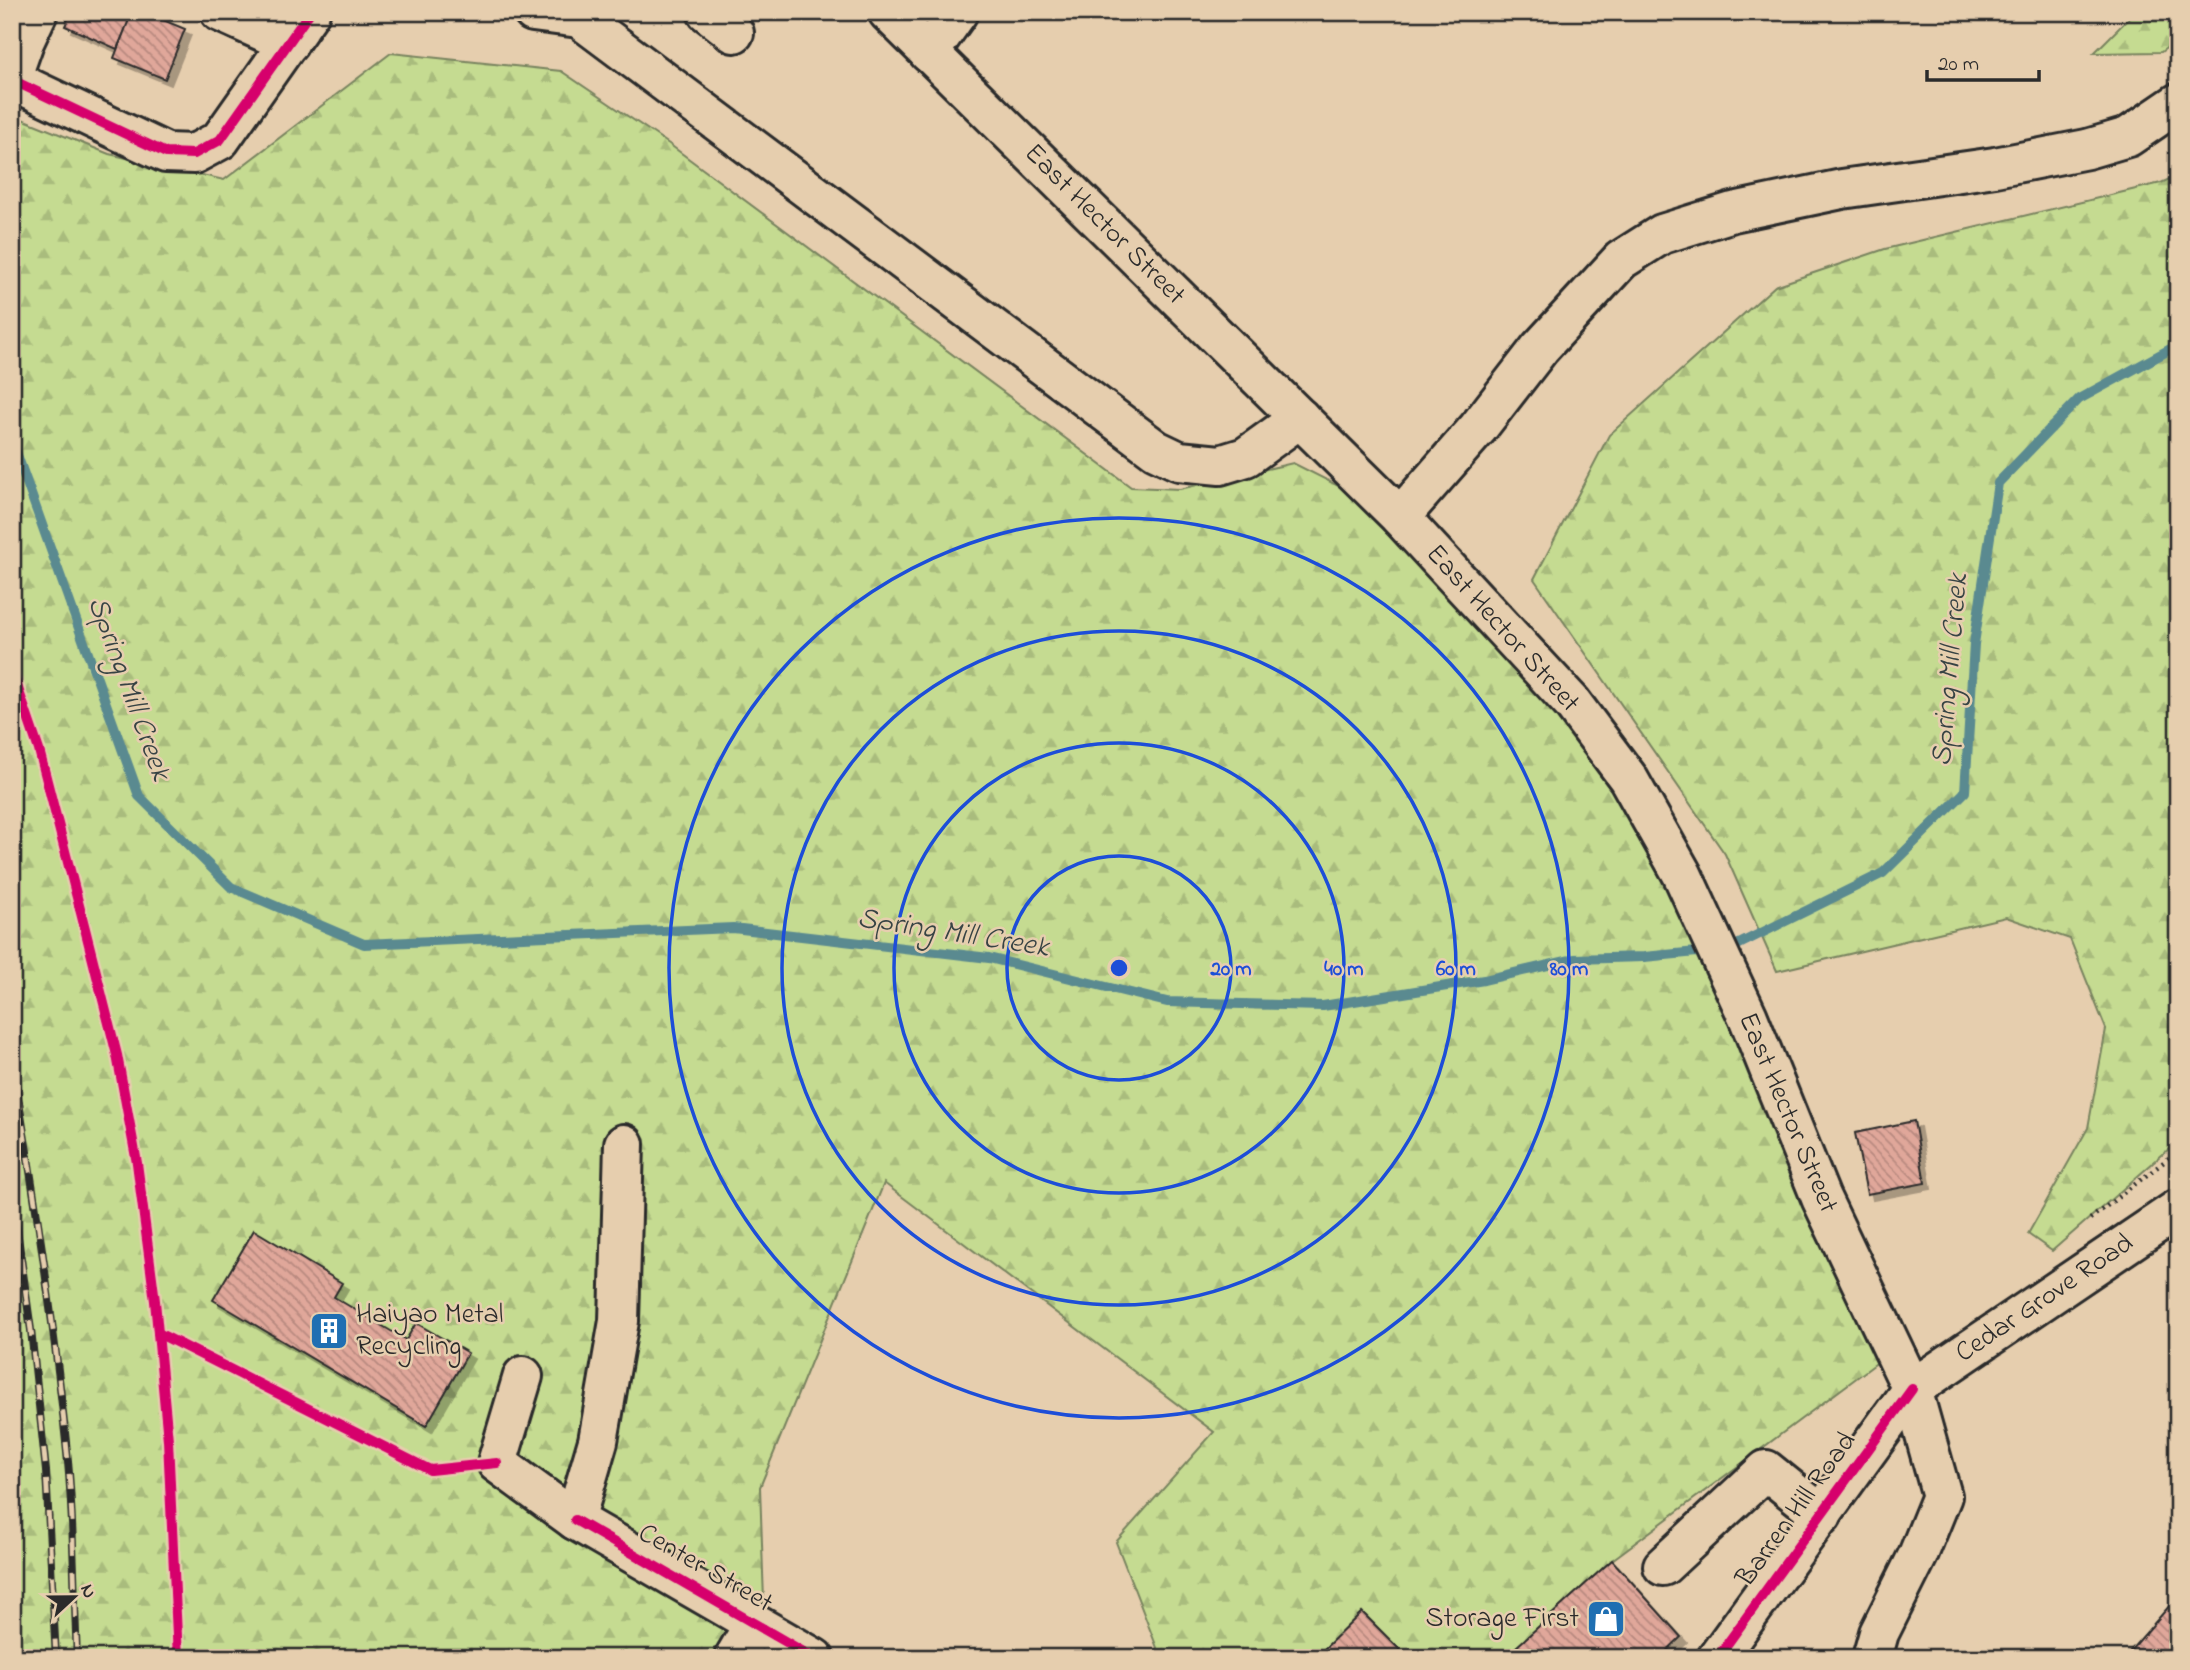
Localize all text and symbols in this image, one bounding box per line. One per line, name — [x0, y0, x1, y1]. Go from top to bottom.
scale bar — [1927, 38, 2039, 82]
text: 20 m — [1938, 50, 1979, 80]
street label: East Hector Street — [1014, 135, 1194, 315]
street label: East Hector Street — [1415, 536, 1589, 722]
water label: Spring Mill Creek — [1921, 570, 1981, 768]
water label: Spring Mill Creek — [74, 591, 182, 789]
water label: Spring Mill Creek — [854, 897, 1054, 971]
text: 20 m — [1209, 955, 1252, 985]
text: 40 m — [1324, 955, 1364, 985]
text: 60 m — [1436, 955, 1476, 985]
text: 80 m — [1549, 955, 1588, 985]
centre of rings — [1107, 956, 1131, 980]
street label: East Hector Street — [1726, 1006, 1848, 1220]
street label: Cedar Grove Road — [1948, 1224, 2143, 1374]
place label: Haiyao Metal Recycling — [356, 1295, 503, 1368]
building icon: Haiyao Metal Recycling — [308, 1310, 350, 1352]
street label: Barren Hill Road — [1726, 1424, 1868, 1597]
street label: Center Street — [630, 1514, 780, 1624]
north arrow — [38, 1562, 108, 1632]
text: N — [73, 1581, 102, 1603]
shop icon: Storage First — [1585, 1598, 1627, 1640]
place label: Storage First — [1426, 1599, 1579, 1640]

